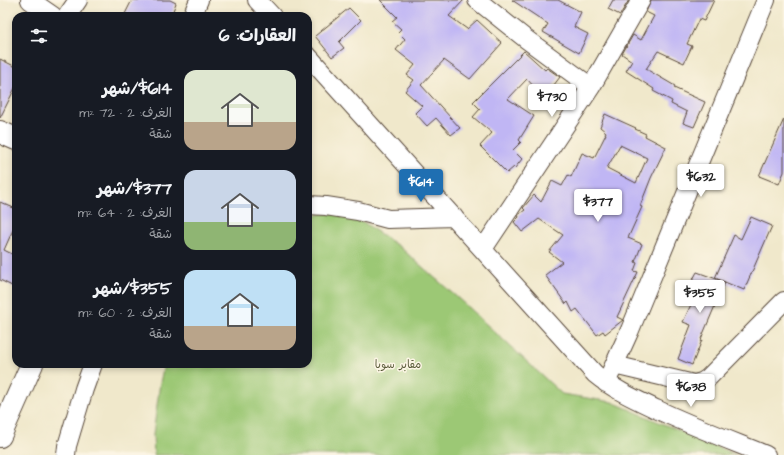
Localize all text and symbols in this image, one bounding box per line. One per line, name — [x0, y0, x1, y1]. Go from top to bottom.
text: العقارات: 6 — [219, 24, 296, 48]
icon: filters — [28, 25, 50, 47]
text: $614/شهر — [102, 77, 172, 101]
pin: $730 — [528, 84, 576, 118]
icon: home — [216, 86, 264, 134]
text: $730 — [537, 88, 567, 106]
text: الغرف: 2 · 72 m² — [79, 104, 172, 122]
text: شقة — [149, 125, 172, 143]
pin: $632 — [677, 164, 725, 198]
text: $632 — [686, 168, 716, 186]
pin: $614 — [397, 169, 445, 203]
text: $614 — [408, 173, 434, 191]
text: $377/شهر — [97, 177, 172, 201]
icon: home — [216, 186, 264, 234]
pin: $377 — [574, 189, 622, 223]
text: $377 — [583, 193, 613, 211]
text: الغرف: 2 · 64 m² — [78, 204, 172, 222]
text: شقة — [149, 225, 172, 243]
text: $355/شهر — [94, 277, 172, 301]
pin: $355 — [676, 280, 724, 314]
text: $355 — [684, 284, 716, 302]
icon: home — [216, 286, 264, 334]
text: الغرف: 2 · 60 m² — [78, 304, 172, 322]
text: شقة — [149, 325, 172, 343]
park label: مقابر سوبا — [375, 357, 421, 372]
pin: $638 — [667, 374, 715, 408]
text: $638 — [676, 378, 706, 396]

